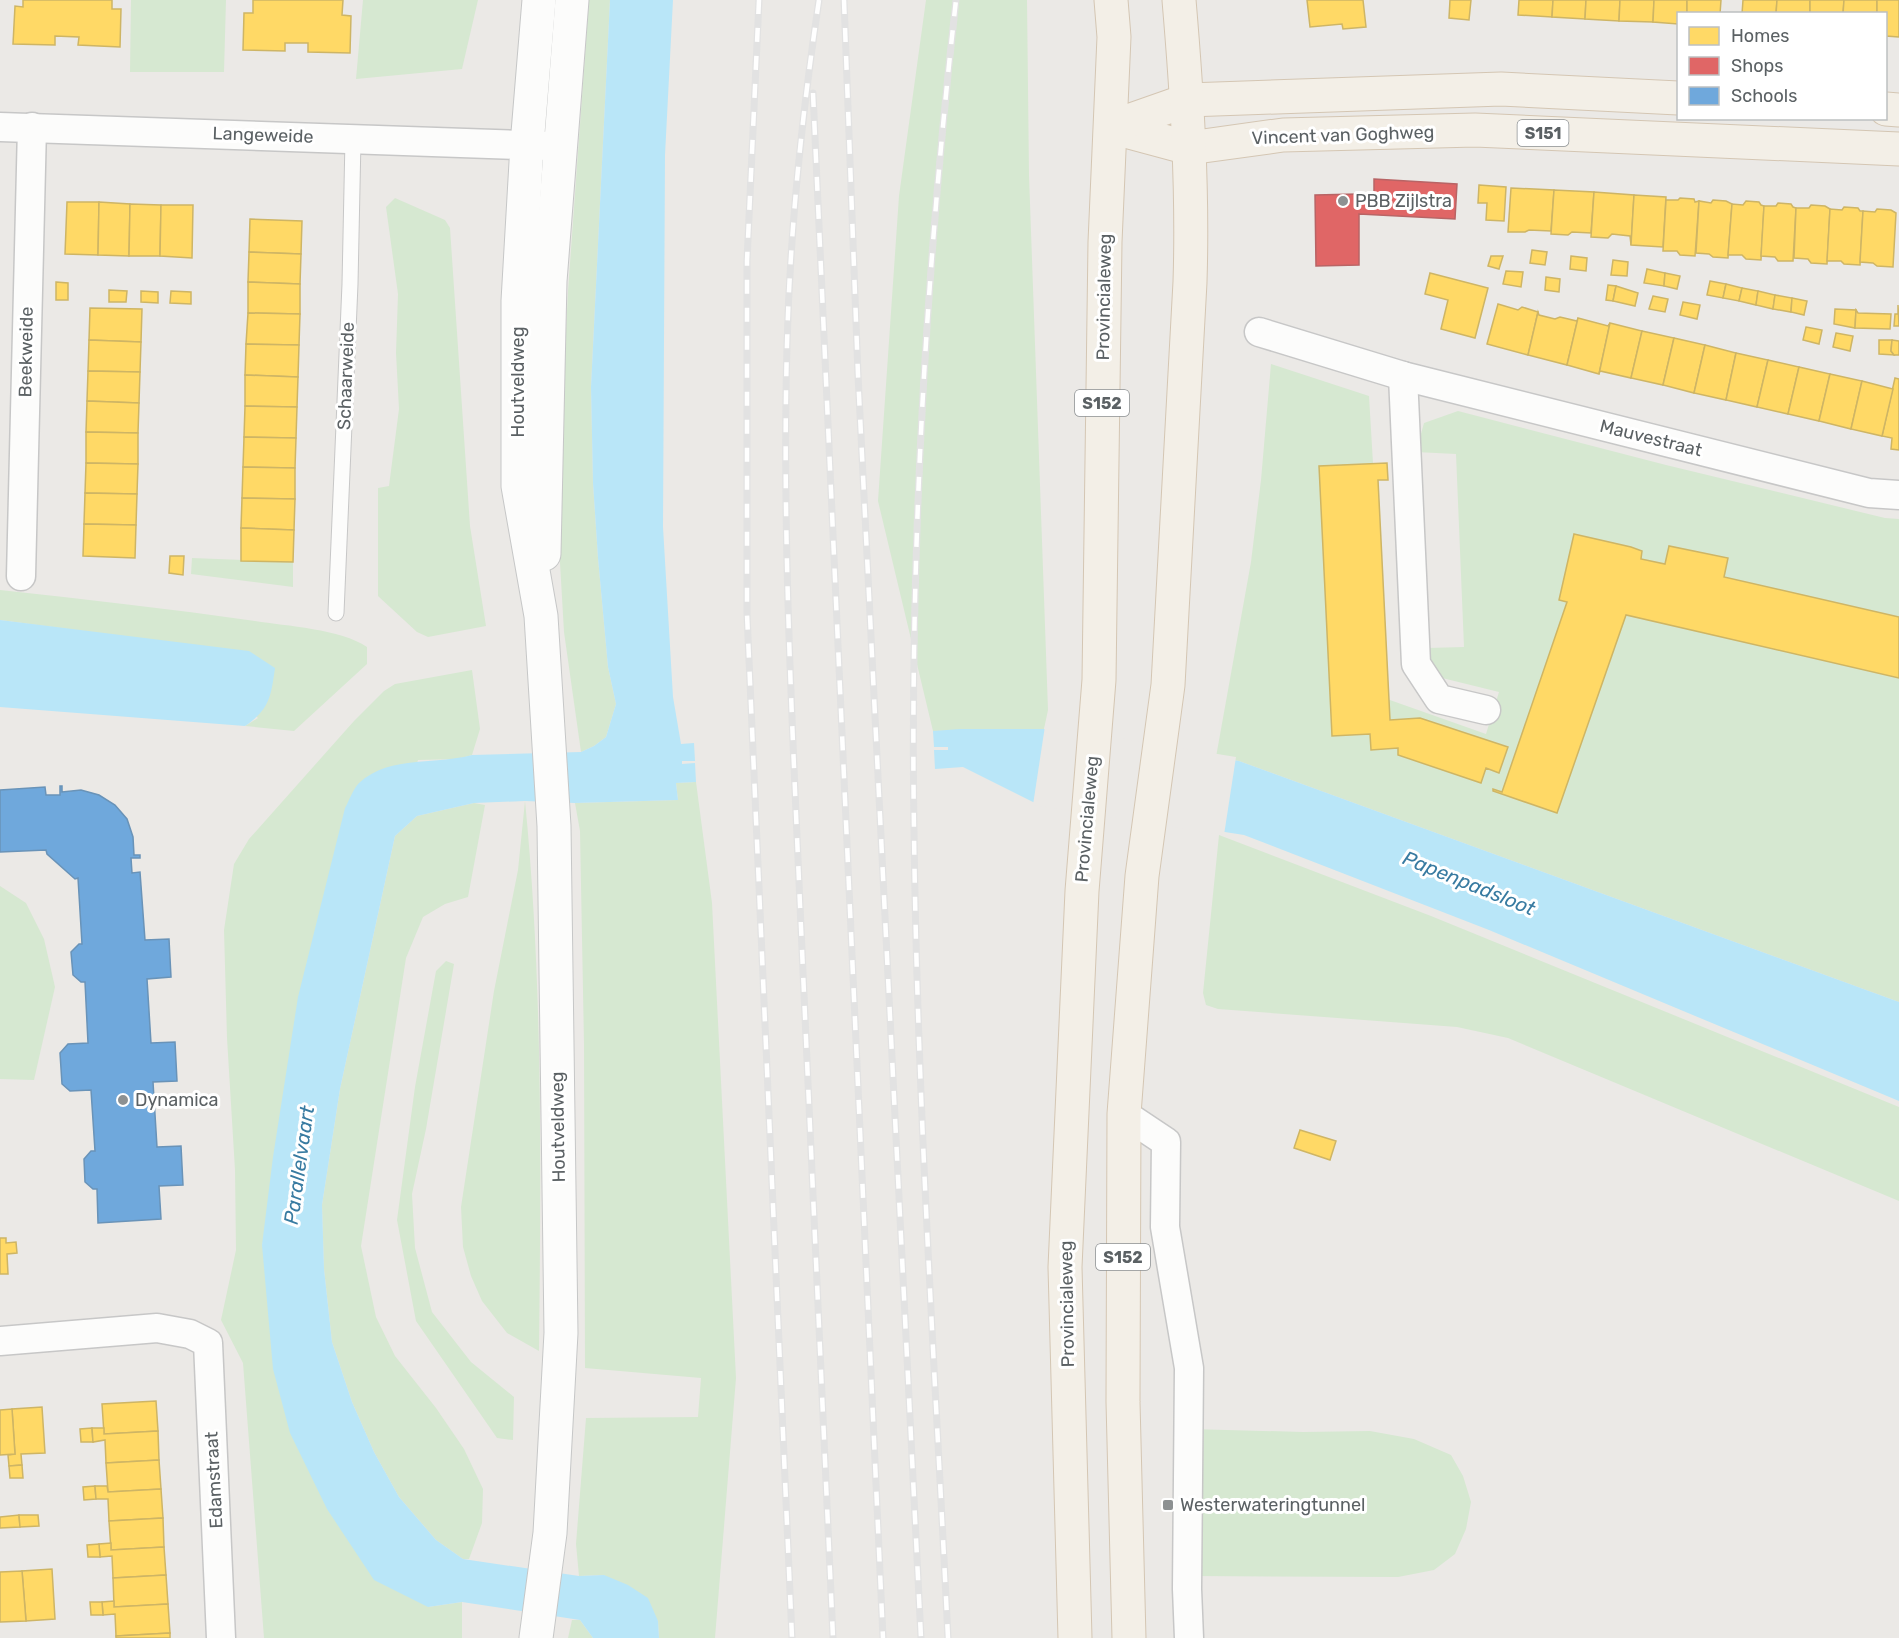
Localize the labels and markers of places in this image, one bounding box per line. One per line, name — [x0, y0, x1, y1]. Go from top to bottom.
place label: PBB Zijlstra — [1355, 190, 1452, 212]
marker: PBB Zijlstra — [1336, 194, 1350, 208]
place label: Dynamica — [135, 1089, 218, 1111]
marker: Dynamica — [116, 1093, 130, 1107]
place label: Westerwateringtunnel — [1180, 1494, 1365, 1516]
marker: Westerwateringtunnel — [1161, 1498, 1175, 1512]

